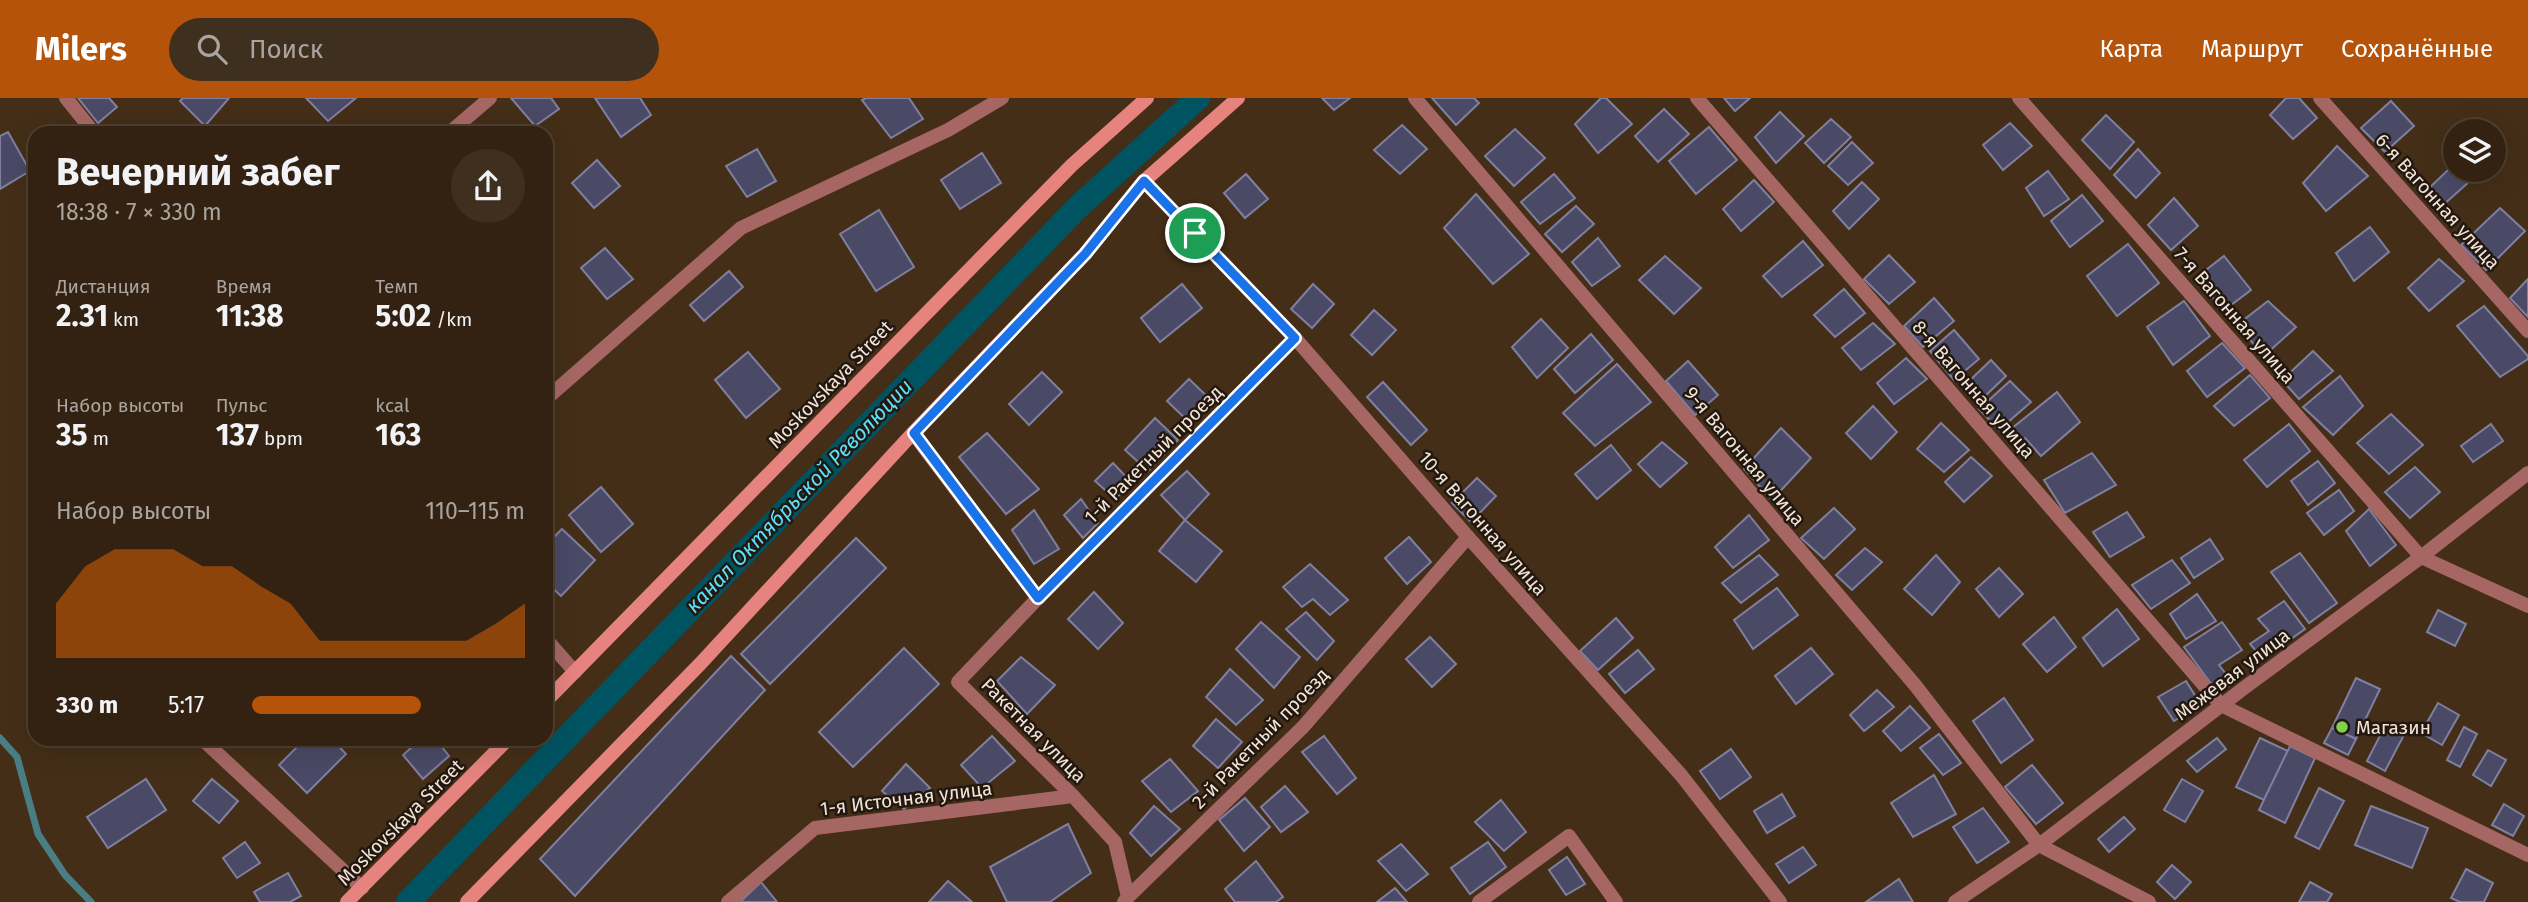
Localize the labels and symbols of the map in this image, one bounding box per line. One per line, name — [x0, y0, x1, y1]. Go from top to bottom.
street label: 6-я Вагонная улица — [2371, 129, 2505, 274]
pin — [1165, 203, 1225, 263]
street label: 7-я Вагонная улица — [2169, 242, 2300, 388]
street label: Moskovskaya Street — [763, 316, 897, 453]
street label: 8-я Вагонная улица — [1907, 316, 2040, 463]
water label: канал Октябрьской Революции — [680, 374, 918, 618]
street label: 1-й Ракетный проезд — [1080, 381, 1227, 528]
street label: 9-я Вагонная улица — [1680, 382, 1810, 531]
street label: 10-я Вагонная улица — [1414, 446, 1552, 600]
street label: Межевая улица — [2170, 624, 2294, 725]
street label: 2-й Ракетный проезд — [1187, 663, 1334, 814]
street label: Ракетная улица — [977, 673, 1091, 787]
place label: Магазин — [2356, 716, 2431, 739]
marker: Магазин — [2334, 719, 2350, 735]
street label: Moskovskaya Street — [333, 754, 468, 890]
street label: 1-я Источная улица — [819, 777, 993, 820]

